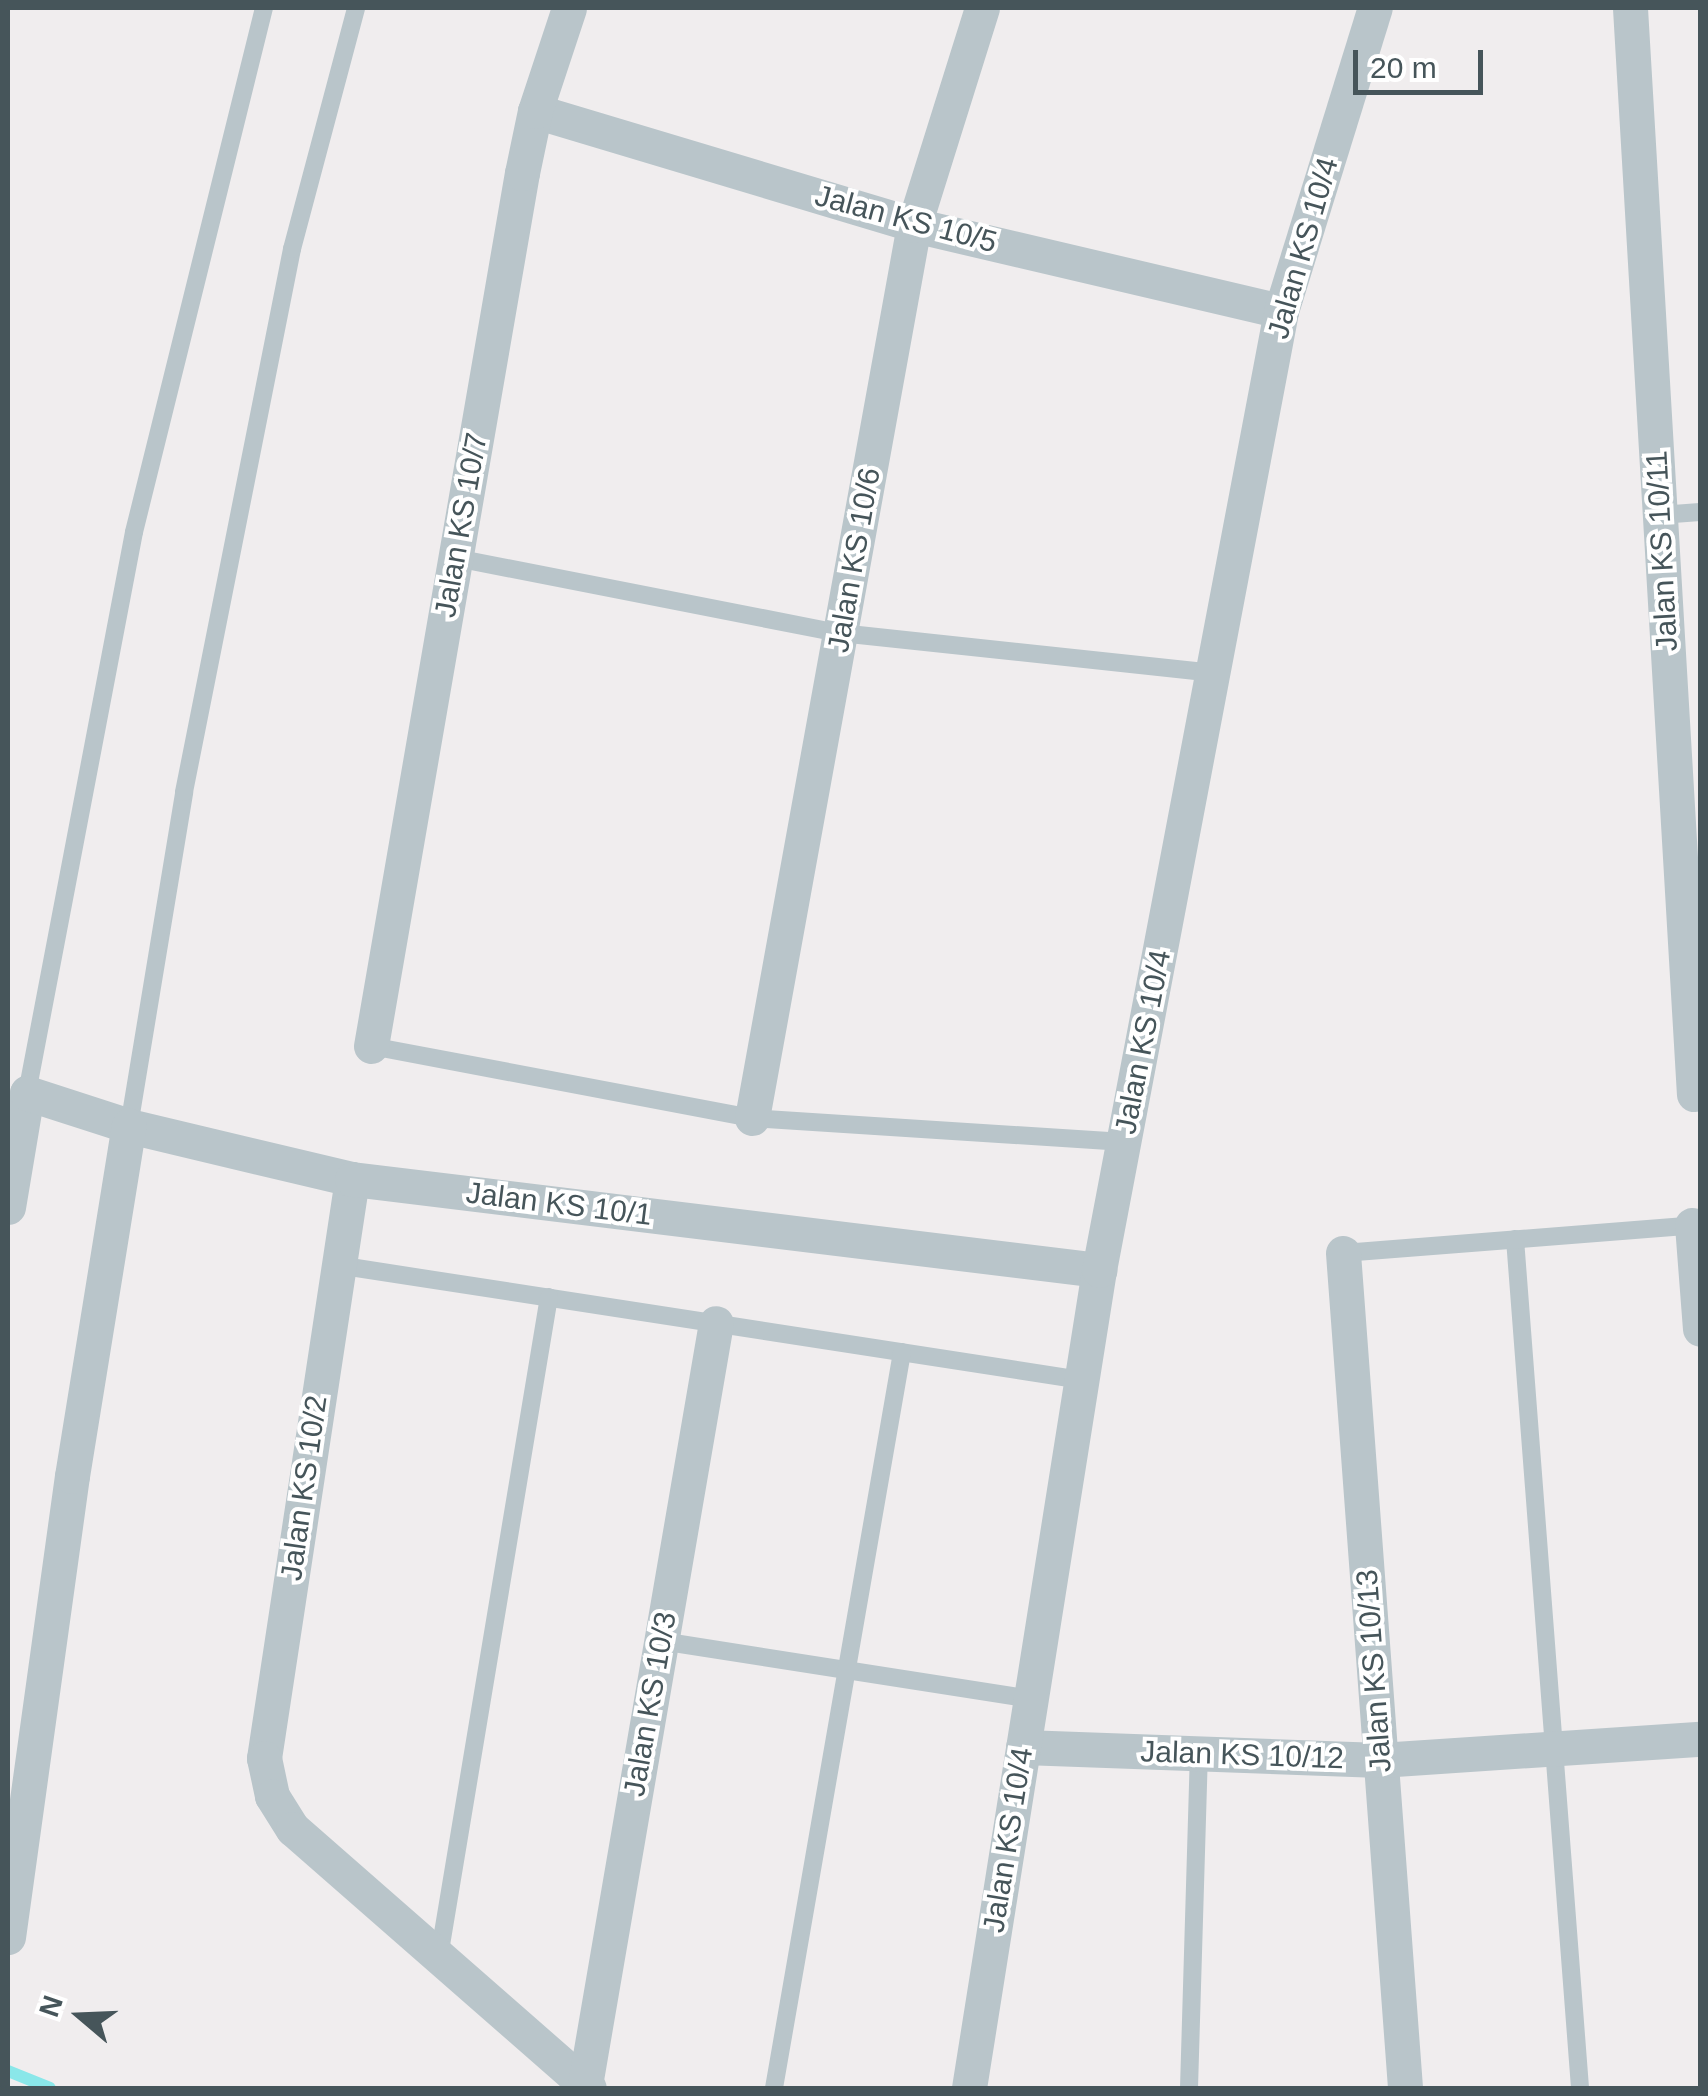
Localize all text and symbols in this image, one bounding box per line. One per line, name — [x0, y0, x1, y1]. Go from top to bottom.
scale bar — [1358, 30, 1488, 92]
text: 20 m — [1370, 51, 1437, 84]
street label: Jalan KS 10/4 — [1260, 153, 1346, 343]
street label: Jalan KS 10/5 — [811, 177, 1001, 261]
street label: Jalan KS 10/7 — [427, 430, 495, 620]
street label: Jalan KS 10/11 — [1639, 450, 1685, 652]
street label: Jalan KS 10/6 — [820, 465, 888, 655]
street label: Jalan KS 10/4 — [1108, 947, 1178, 1137]
street label: Jalan KS 10/1 — [464, 1175, 654, 1233]
street label: Jalan KS 10/2 — [273, 1393, 335, 1583]
street label: Jalan KS 10/13 — [1349, 1568, 1399, 1774]
street label: Jalan KS 10/3 — [616, 1609, 684, 1799]
street label: Jalan KS 10/12 — [1140, 1733, 1344, 1777]
street label: Jalan KS 10/4 — [976, 1745, 1040, 1935]
north arrow — [30, 1966, 130, 2066]
text: N — [33, 1991, 69, 2021]

